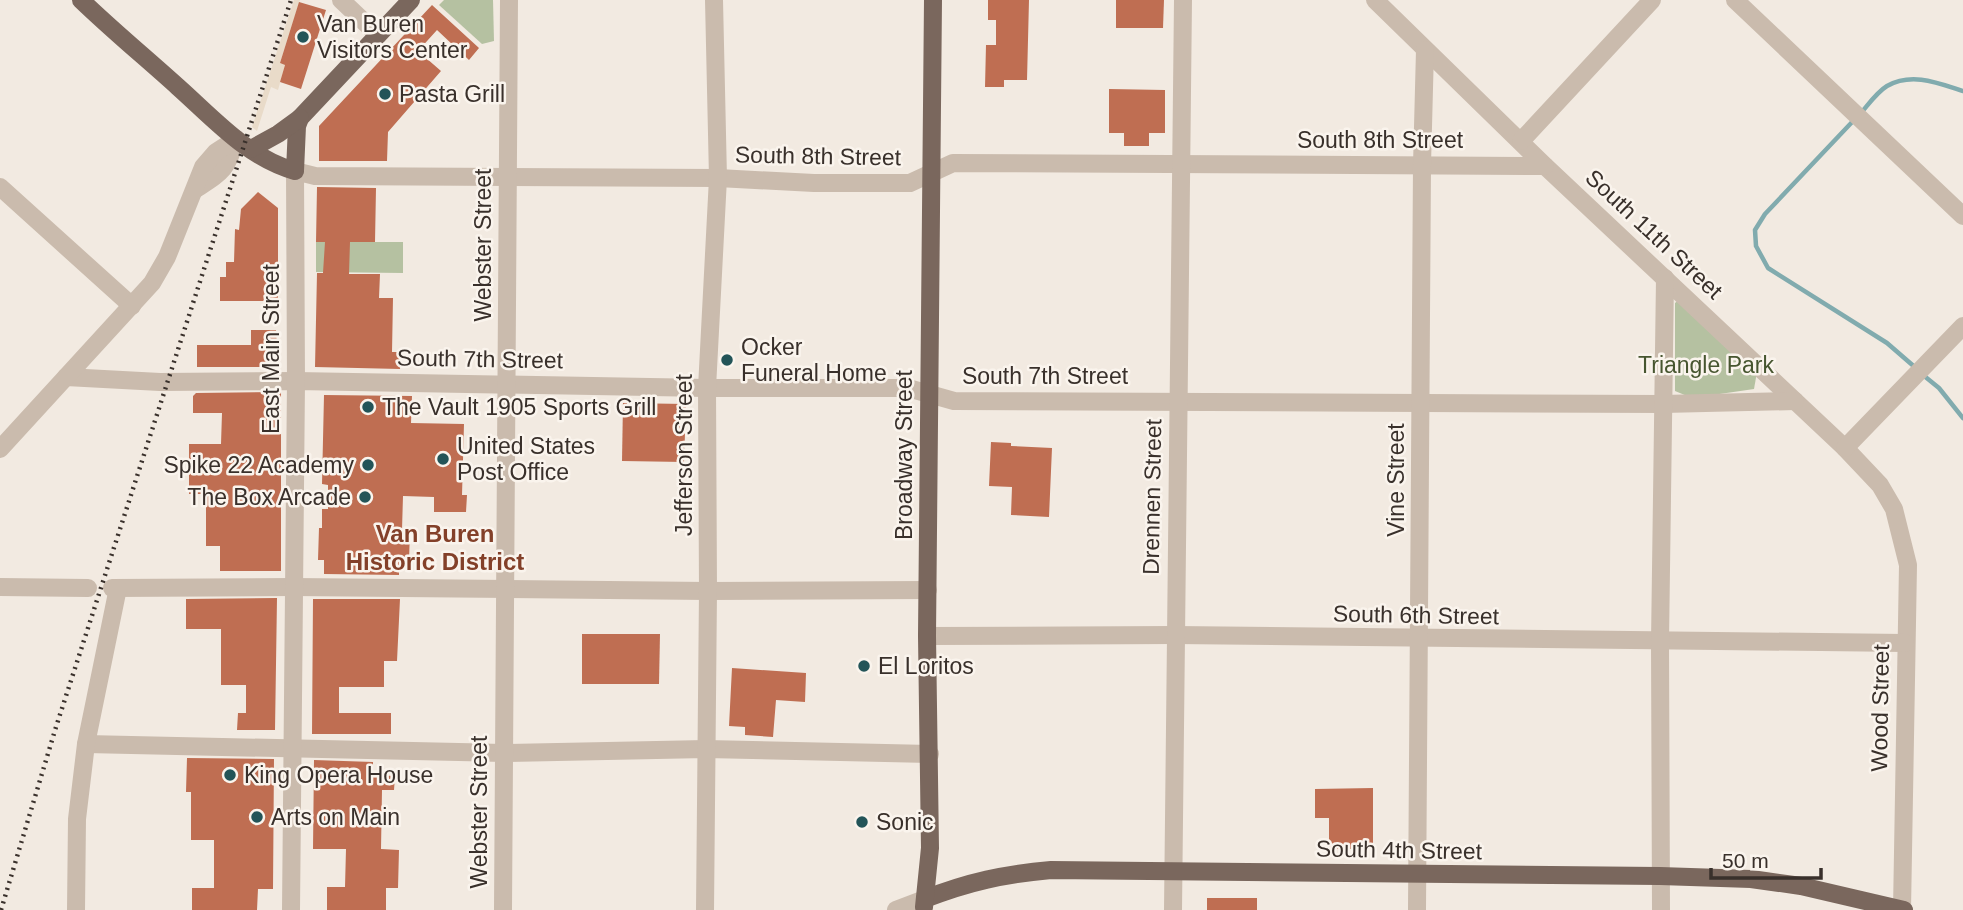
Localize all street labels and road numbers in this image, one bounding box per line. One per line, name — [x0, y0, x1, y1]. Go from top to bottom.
street label: South 8th Street — [1297, 127, 1464, 153]
street label: South 8th Street — [735, 142, 902, 170]
street label: South 11th Street — [1580, 164, 1728, 304]
street label: Webster Street — [470, 168, 496, 321]
street label: East Main Street — [258, 263, 284, 434]
street label: South 7th Street — [397, 345, 564, 373]
street label: South 7th Street — [962, 363, 1129, 389]
street label: Broadway Street — [891, 369, 917, 540]
street label: Jefferson Street — [671, 373, 697, 536]
street label: Drennen Street — [1138, 418, 1166, 575]
street label: Vine Street — [1383, 423, 1409, 537]
street label: South 6th Street — [1333, 601, 1500, 629]
street label: Wood Street — [1866, 643, 1894, 772]
street label: Webster Street — [466, 735, 492, 888]
street label: South 4th Street — [1316, 836, 1483, 864]

